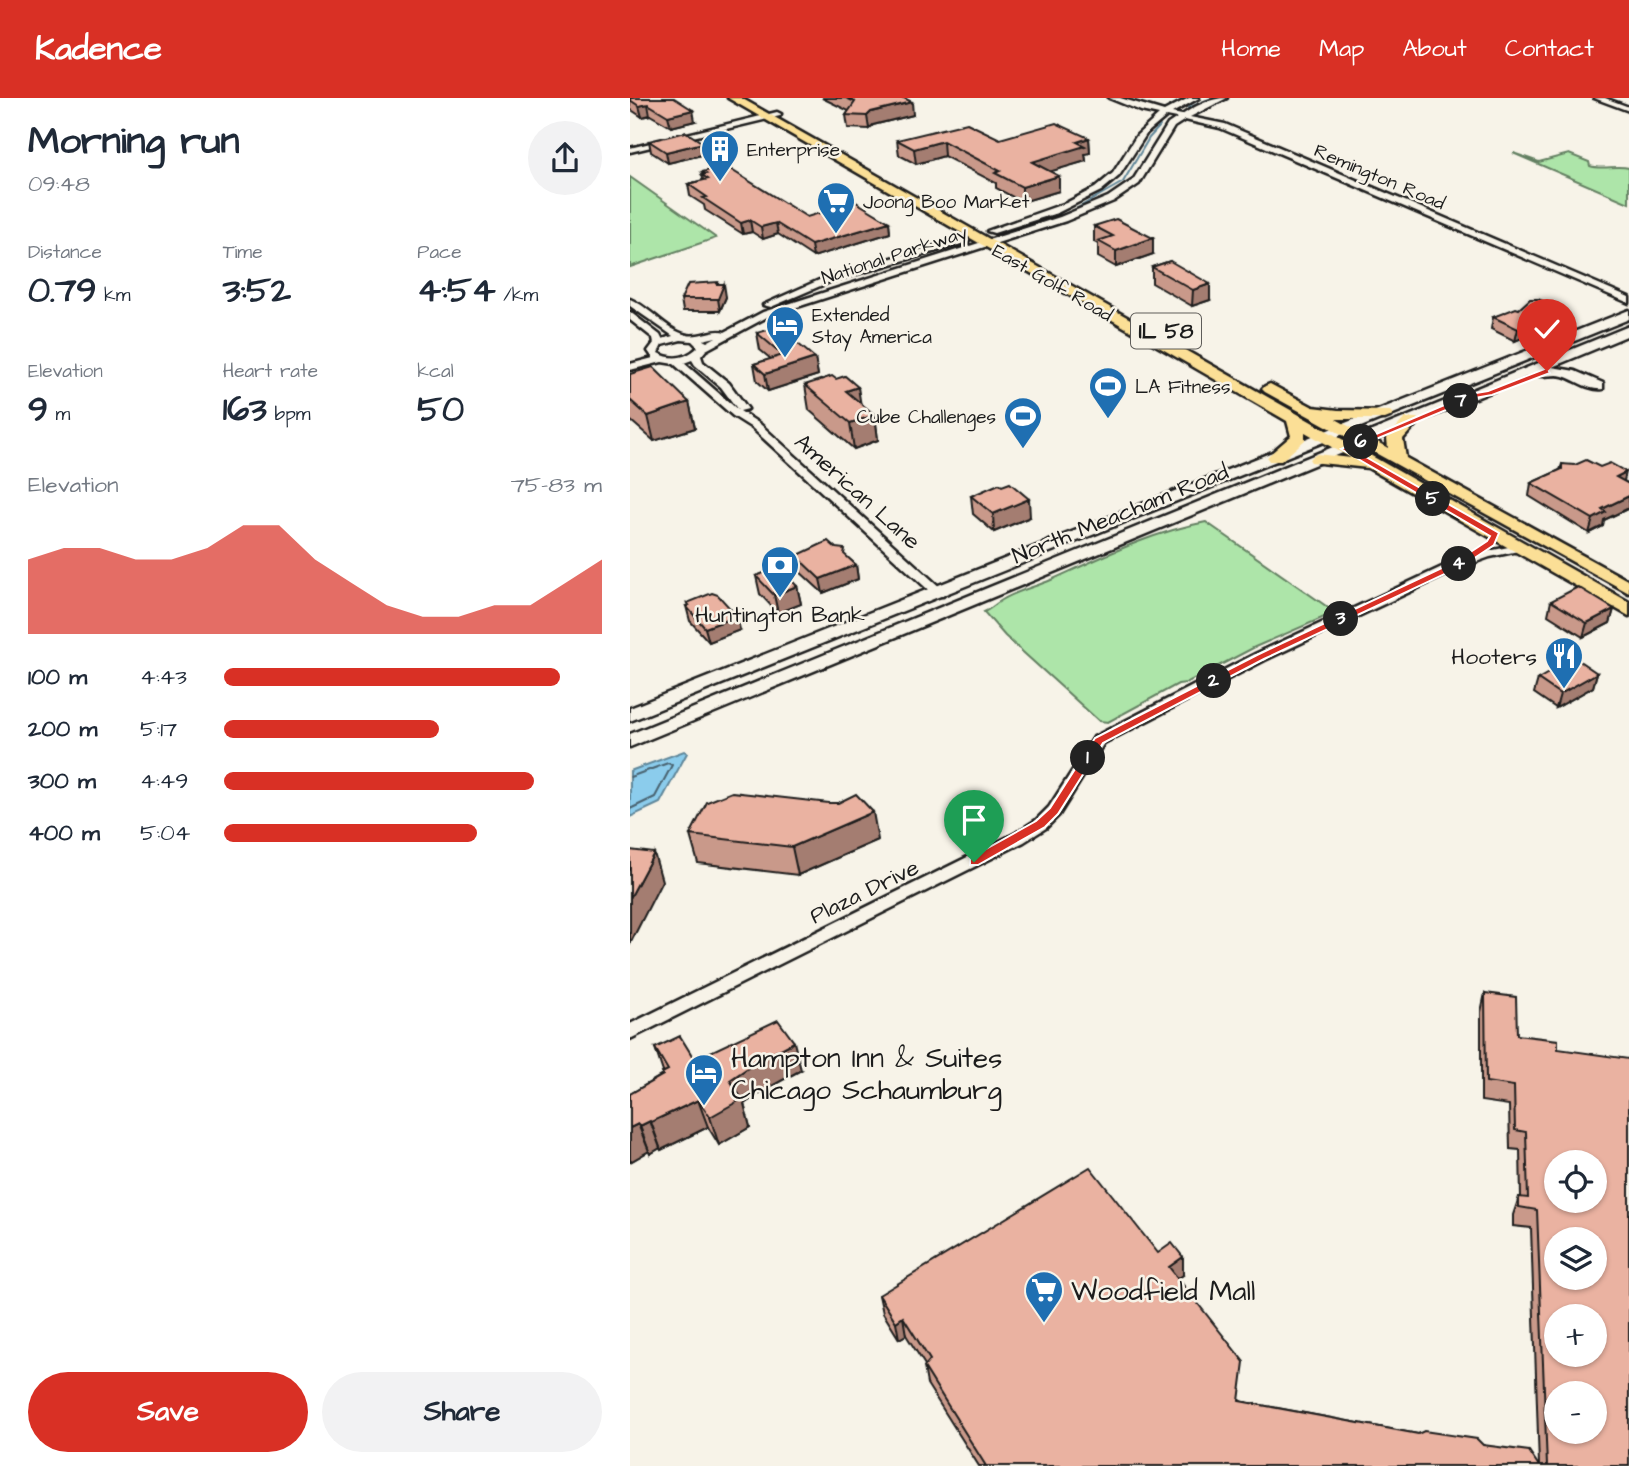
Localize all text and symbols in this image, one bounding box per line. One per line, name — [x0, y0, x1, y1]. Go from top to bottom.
text: Kadence — [35, 26, 162, 72]
text: Home — [1221, 32, 1281, 66]
text: Map — [1319, 32, 1364, 66]
text: About — [1402, 32, 1467, 66]
text: Contact — [1505, 32, 1594, 66]
text: Morning run — [28, 116, 240, 168]
button: share — [528, 121, 602, 195]
building icon: Enterprise — [699, 128, 741, 183]
place label: Enterprise — [747, 137, 840, 164]
street label: Remington Road — [1309, 138, 1449, 218]
text: 09:48 — [28, 168, 90, 200]
supermarket icon: Joong Boo Market — [815, 180, 857, 235]
place label: Joong Boo Market — [863, 189, 1030, 217]
street label: National Parkway — [818, 219, 972, 293]
street label: East Golf Road — [987, 238, 1118, 329]
text: Distance — [28, 239, 102, 266]
text: Time — [223, 239, 262, 266]
text: Pace — [417, 239, 461, 266]
text: 0.79 — [28, 266, 96, 315]
text: 3:52 — [223, 266, 291, 315]
text: 4:54 — [417, 266, 496, 315]
text: km — [96, 282, 131, 309]
text: /km — [496, 282, 538, 309]
pin — [1517, 299, 1577, 371]
place label: Extended Stay America — [812, 302, 932, 352]
hotel icon: Extended Stay America — [764, 304, 806, 359]
icon: check — [1528, 310, 1566, 348]
road number: IL 58 — [1131, 314, 1201, 348]
text: Elevation — [28, 358, 103, 385]
text: Heart rate — [223, 358, 318, 385]
text: kcal — [417, 358, 454, 385]
sports icon: LA Fitness — [1087, 365, 1129, 420]
place label: LA Fitness — [1135, 374, 1231, 401]
pin: 7 — [1444, 384, 1478, 418]
text: 9 — [28, 385, 48, 434]
text: 163 — [223, 385, 267, 434]
text: 50 — [417, 385, 464, 434]
text: 7 — [1455, 387, 1466, 414]
sports icon: Cube Challenges — [1002, 395, 1044, 450]
text: m — [48, 401, 70, 428]
text: bpm — [267, 401, 311, 428]
place label: Cube Challenges — [856, 404, 996, 432]
pin: 6 — [1344, 424, 1378, 460]
street label: American Lane — [787, 426, 927, 557]
text: 6 — [1355, 428, 1366, 455]
street label: North Meacham Road — [1007, 456, 1234, 572]
text: Elevation — [28, 469, 119, 501]
text: 75–83 m — [511, 469, 602, 501]
pin: 5 — [1416, 482, 1450, 516]
text: 5 — [1426, 485, 1439, 512]
bank icon: Huntington Bank — [759, 544, 801, 599]
pin: 4 — [1442, 546, 1476, 582]
text: 4 — [1452, 550, 1465, 577]
place label: Huntington Bank — [695, 599, 865, 632]
pin: 3 — [1324, 602, 1358, 636]
text: 3 — [1336, 605, 1345, 632]
restaurant icon: Hooters — [1543, 635, 1585, 690]
place label: Hooters — [1451, 641, 1537, 673]
text: 100 m — [28, 661, 87, 693]
text: 4:43 — [140, 661, 187, 693]
pin: 2 — [1196, 664, 1232, 698]
text: 2 — [1208, 667, 1219, 694]
text: 200 m — [28, 713, 97, 745]
text: 5:17 — [140, 713, 177, 745]
pin: 1 — [1070, 740, 1106, 776]
text: 1 — [1086, 744, 1089, 771]
text: 300 m — [28, 765, 96, 797]
text: 4:49 — [140, 765, 188, 797]
pin — [944, 790, 1004, 862]
icon: arrive — [955, 801, 993, 839]
text: 400 m — [28, 817, 100, 849]
text: 5:04 — [140, 817, 190, 849]
street label: Plaza Drive — [805, 852, 924, 932]
place label: Hampton Inn & Suites Chicago Schaumburg — [731, 1039, 1002, 1111]
hotel icon: Hampton Inn & Suites Chicago Schaumburg — [683, 1052, 725, 1107]
map controls — [1544, 1150, 1607, 1444]
button: locate — [1544, 1150, 1607, 1213]
button: layers — [1544, 1227, 1607, 1290]
supermarket icon: Woodfield Mall — [1023, 1269, 1065, 1324]
place label: Woodfield Mall — [1071, 1272, 1255, 1311]
button: + — [1544, 1304, 1607, 1367]
button: Save — [28, 1372, 308, 1452]
button: Share — [322, 1372, 602, 1452]
button: − — [1544, 1381, 1607, 1444]

